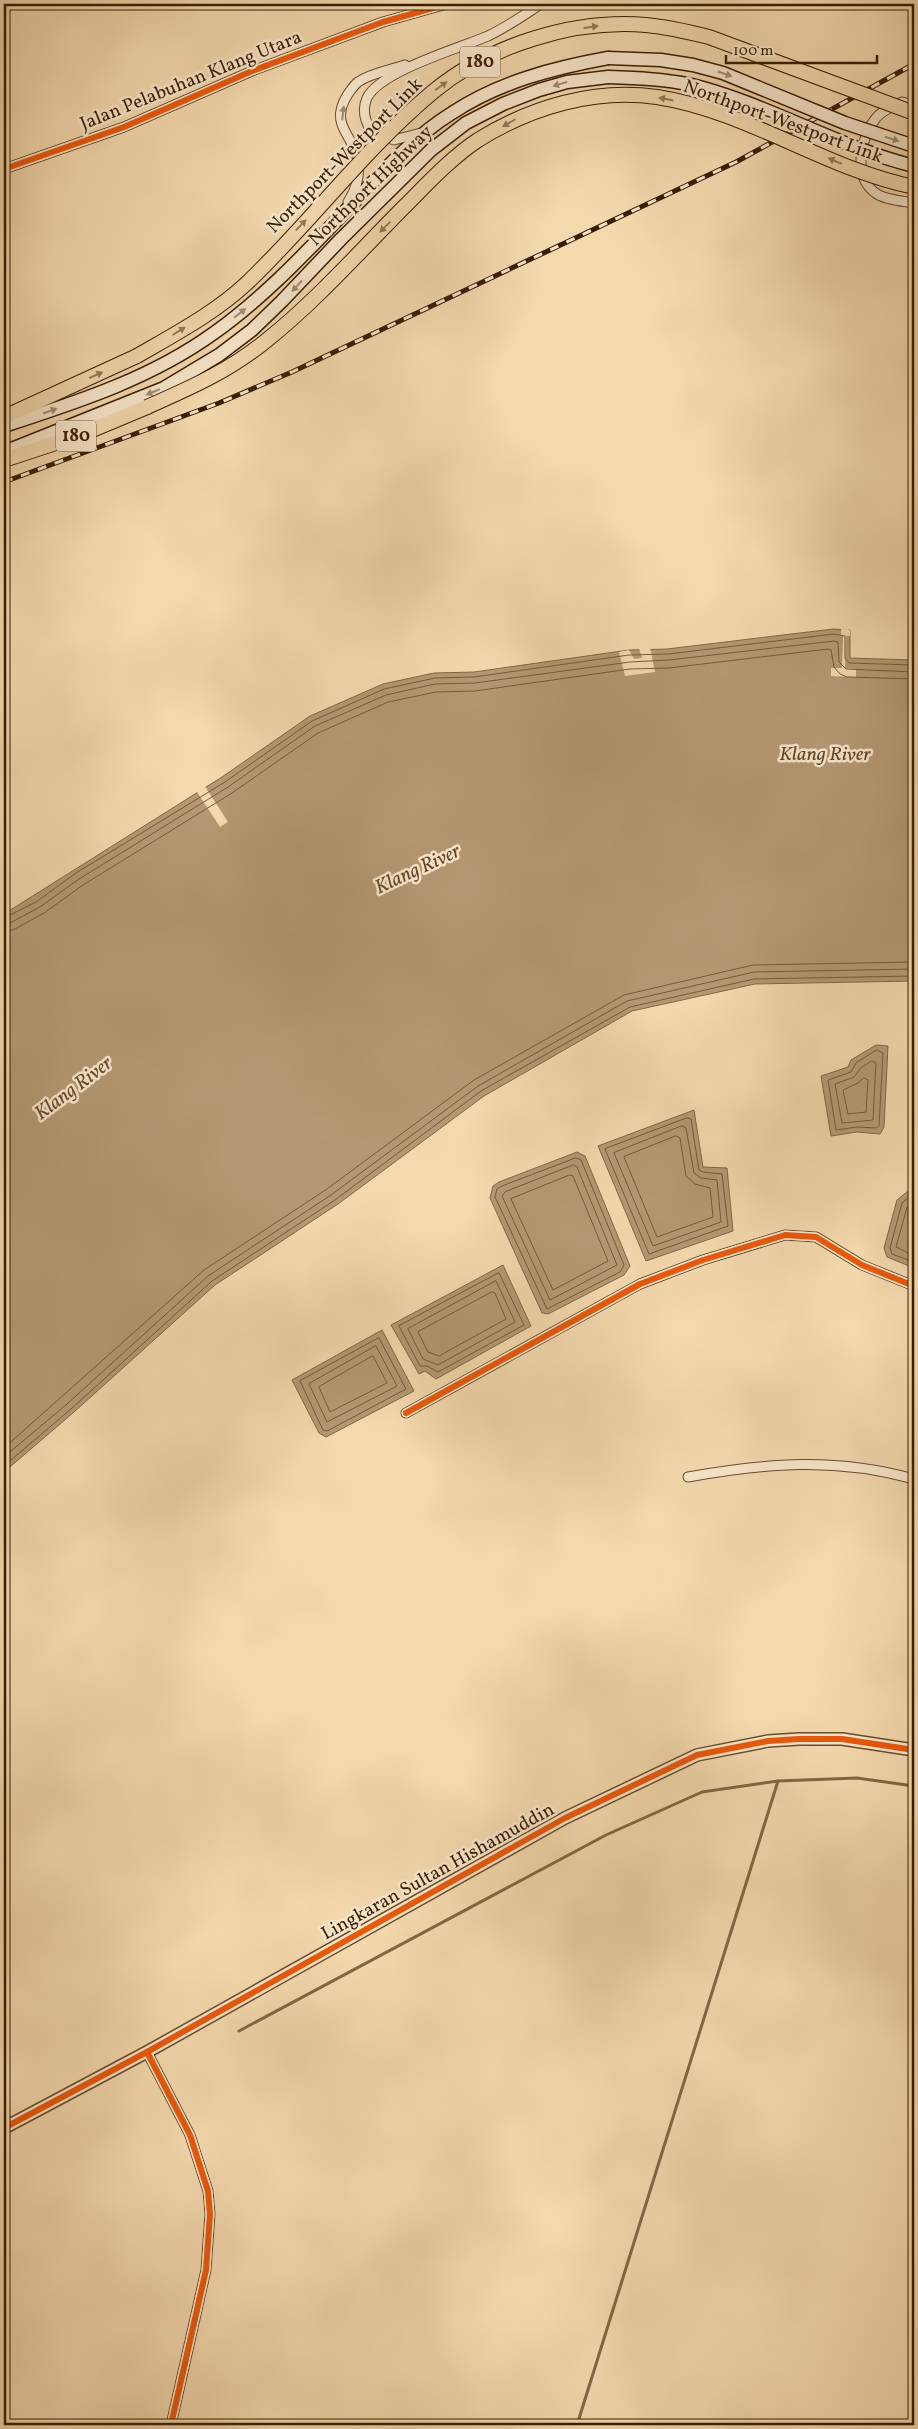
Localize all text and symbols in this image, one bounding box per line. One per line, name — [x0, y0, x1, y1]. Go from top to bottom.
one-way arrow — [583, 23, 599, 31]
street label: Jalan Pelabuhan Klang Utara — [76, 25, 306, 137]
scale bar — [726, 32, 877, 64]
text: 100 m — [733, 41, 773, 62]
road number: 180 — [460, 46, 500, 78]
one-way arrow — [717, 71, 732, 78]
street label: Northport-Westport Link — [261, 72, 429, 240]
street label: Northport-Westport Link — [679, 74, 887, 170]
one-way arrow — [552, 80, 567, 88]
one-way arrow — [434, 81, 448, 91]
one-way arrow — [658, 95, 674, 103]
one-way arrow — [339, 105, 347, 121]
one-way arrow — [502, 119, 515, 128]
street label: Northport Highway — [303, 120, 439, 252]
one-way arrow — [885, 135, 900, 143]
one-way arrow — [828, 156, 842, 164]
one-way arrow — [295, 220, 307, 232]
one-way arrow — [379, 221, 391, 233]
one-way arrow — [291, 280, 303, 292]
one-way arrow — [233, 308, 247, 318]
one-way arrow — [173, 327, 186, 336]
one-way arrow — [89, 370, 103, 378]
one-way arrow — [145, 388, 160, 396]
one-way arrow — [43, 407, 58, 415]
road number: 180 — [56, 421, 96, 452]
water label: Klang River — [779, 741, 871, 769]
water label: Klang River — [371, 838, 466, 902]
water label: Klang River — [29, 1050, 119, 1128]
street label: Lingkaran Sultan Hishamuddin — [317, 1797, 559, 1947]

